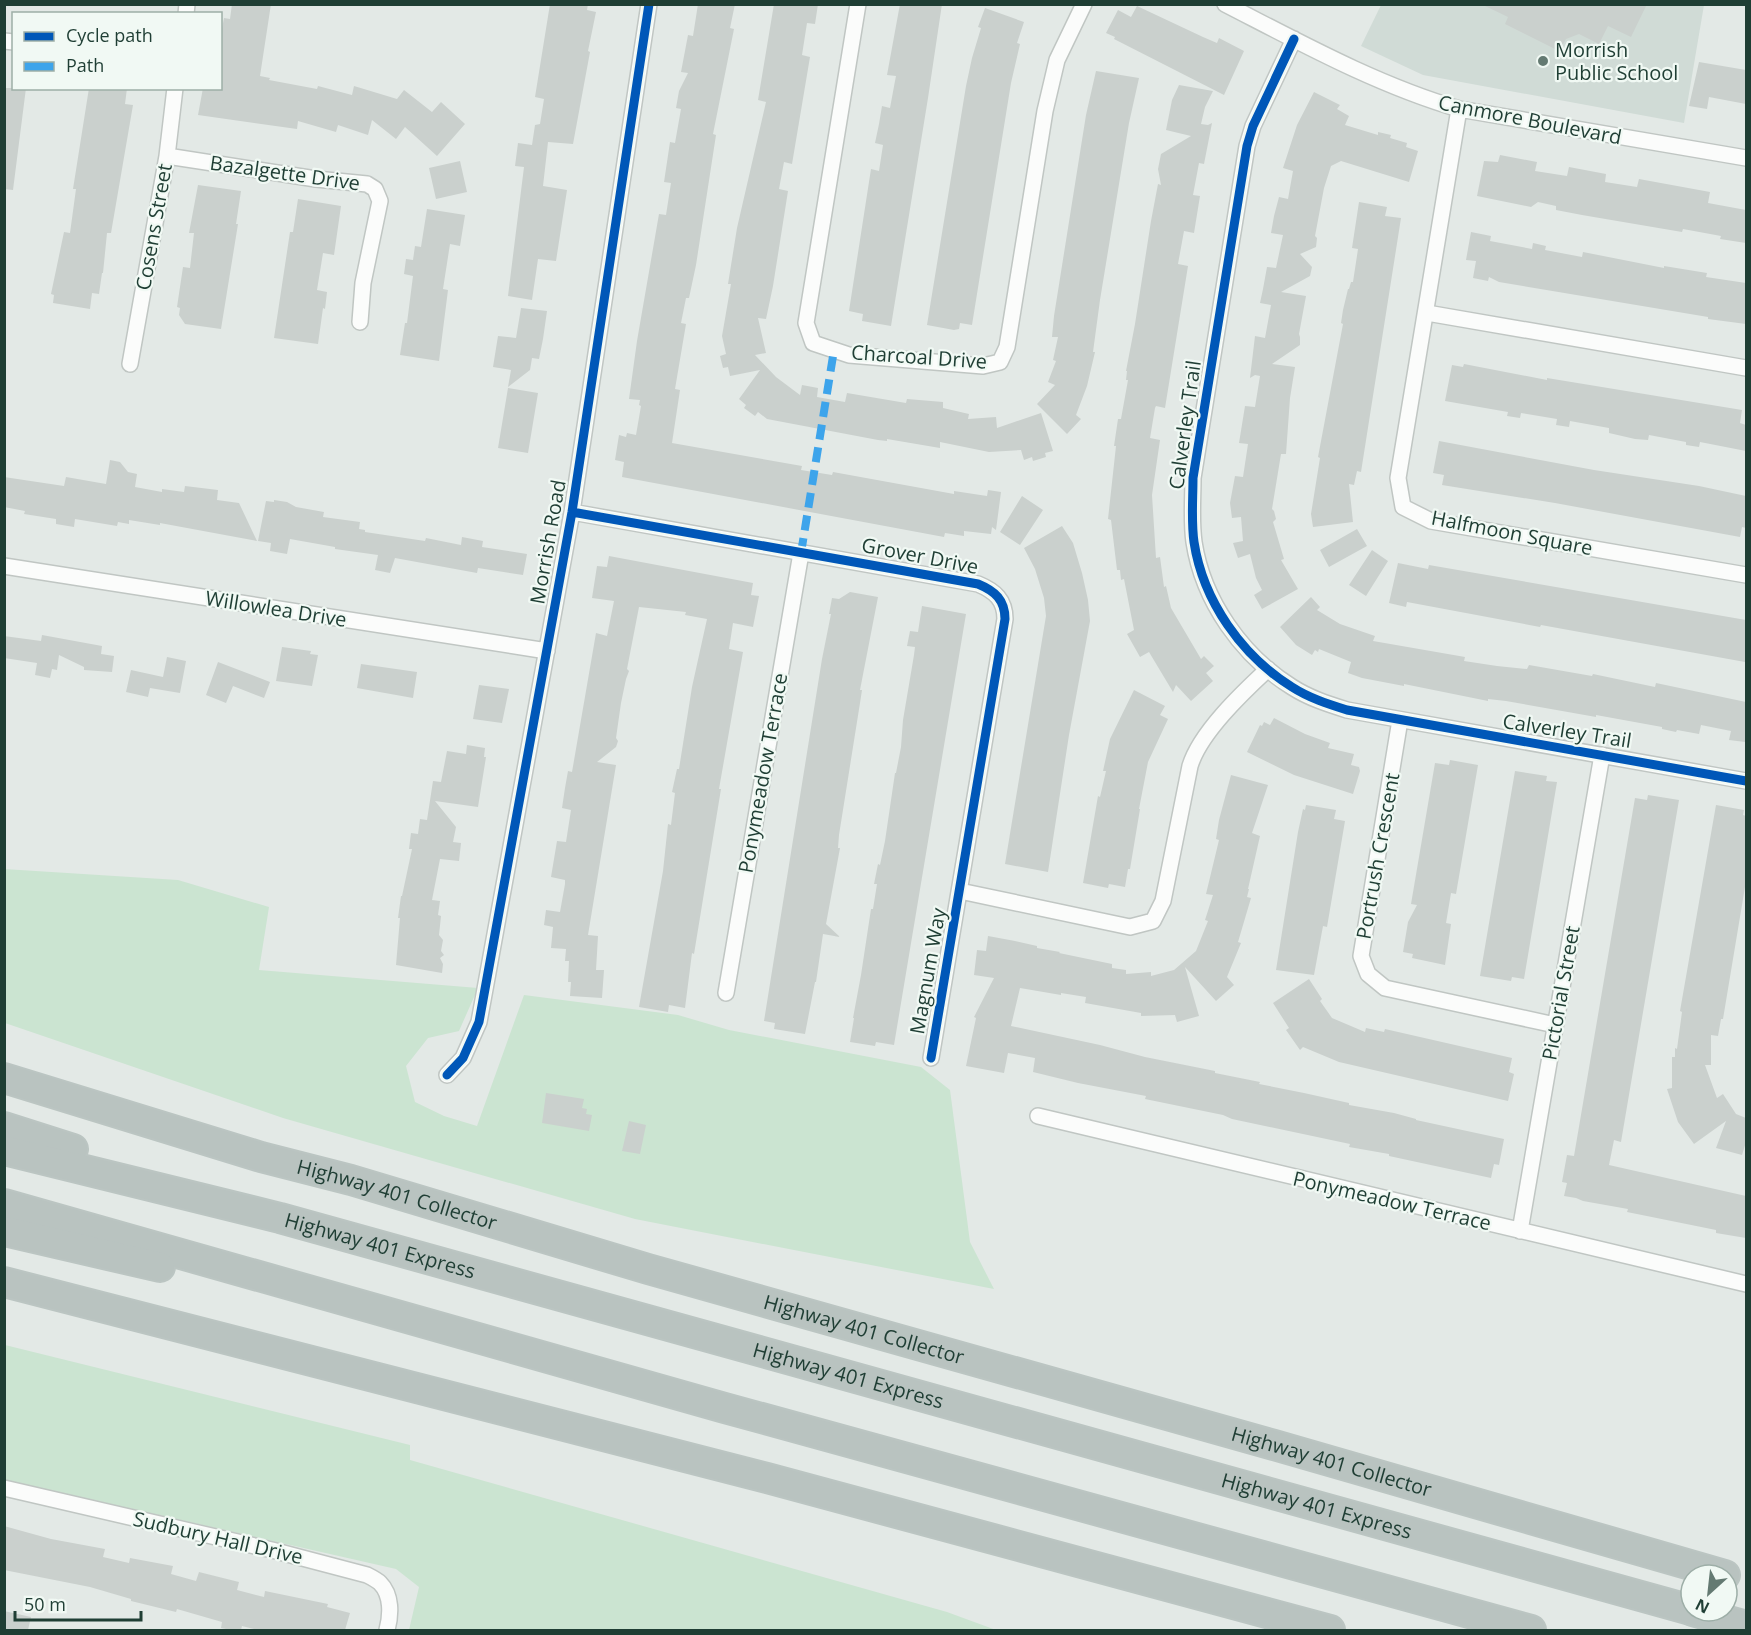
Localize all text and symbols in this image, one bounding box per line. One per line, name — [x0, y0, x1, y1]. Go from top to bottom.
legend — [12, 12, 222, 90]
text: Cycle path — [66, 23, 153, 47]
place label: Morrish Public School — [1555, 36, 1678, 86]
text: Path — [66, 53, 104, 77]
marker: Morrish Public School — [1536, 54, 1550, 68]
street label: Canmore Boulevard — [1436, 88, 1624, 151]
street label: Bazalgette Drive — [208, 149, 362, 196]
street label: Cosens Street — [129, 161, 178, 292]
street label: Charcoal Drive — [850, 338, 988, 375]
street label: Calverley Trail — [1162, 359, 1207, 491]
street label: Morrish Road — [523, 477, 572, 606]
street label: Halfmoon Square — [1429, 504, 1595, 561]
street label: Grover Drive — [859, 531, 981, 580]
street label: Willowlea Drive — [204, 584, 349, 633]
street label: Ponymeadow Terrace — [732, 671, 793, 875]
street label: Calverley Trail — [1501, 707, 1633, 754]
street label: Portrush Crescent — [1350, 771, 1405, 941]
street label: Magnum Way — [903, 905, 952, 1036]
street label: Pictorial Street — [1535, 923, 1586, 1062]
street label: Highway 401 Collector — [294, 1153, 500, 1236]
street label: Ponymeadow Terrace — [1290, 1165, 1494, 1236]
street label: Highway 401 Express — [282, 1206, 478, 1285]
street label: Highway 401 Collector — [761, 1288, 967, 1370]
street label: Highway 401 Express — [750, 1336, 947, 1415]
street label: Highway 401 Collector — [1228, 1420, 1435, 1503]
street label: Highway 401 Express — [1218, 1466, 1415, 1545]
street label: Sudbury Hall Drive — [131, 1505, 306, 1570]
north arrow — [1679, 1563, 1739, 1623]
scale bar — [15, 1584, 141, 1622]
text: 50 m — [24, 1592, 66, 1616]
text: N — [1691, 1594, 1713, 1619]

